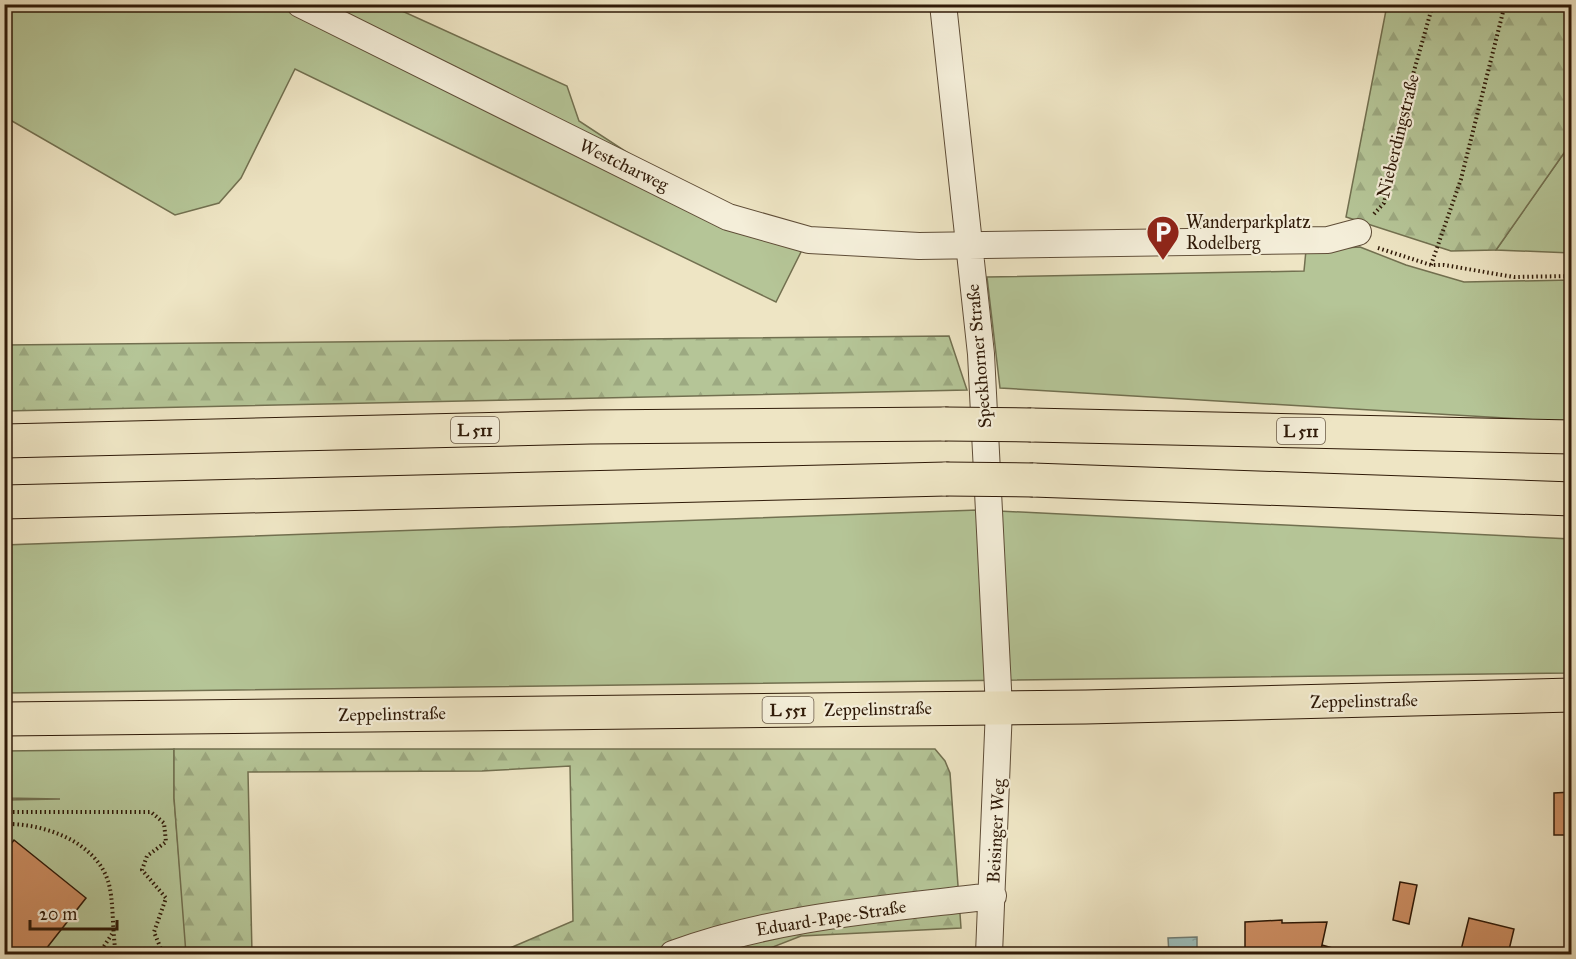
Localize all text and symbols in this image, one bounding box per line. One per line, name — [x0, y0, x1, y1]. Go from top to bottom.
street label: Nieberdingstraße — [1372, 72, 1425, 200]
street label: Westcharweg — [575, 134, 673, 197]
place label: Wanderparkplatz Rodelberg — [1186, 211, 1311, 255]
parking icon: Wanderparkplatz Rodelberg — [1145, 214, 1181, 261]
street label: Speckhorner Straße — [962, 283, 996, 429]
road number: L 511 — [451, 417, 499, 443]
road number: L 511 — [1277, 418, 1325, 444]
street label: Zeppelinstraße — [1310, 689, 1418, 713]
road number: L 551 — [762, 697, 814, 723]
street label: Zeppelinstraße — [824, 697, 932, 721]
street label: Zeppelinstraße — [338, 702, 446, 726]
street label: Beisinger Weg — [982, 778, 1011, 884]
scale bar — [30, 893, 117, 931]
street label: Eduard-Pape-Straße — [754, 895, 908, 941]
text: 20 m — [39, 903, 77, 925]

